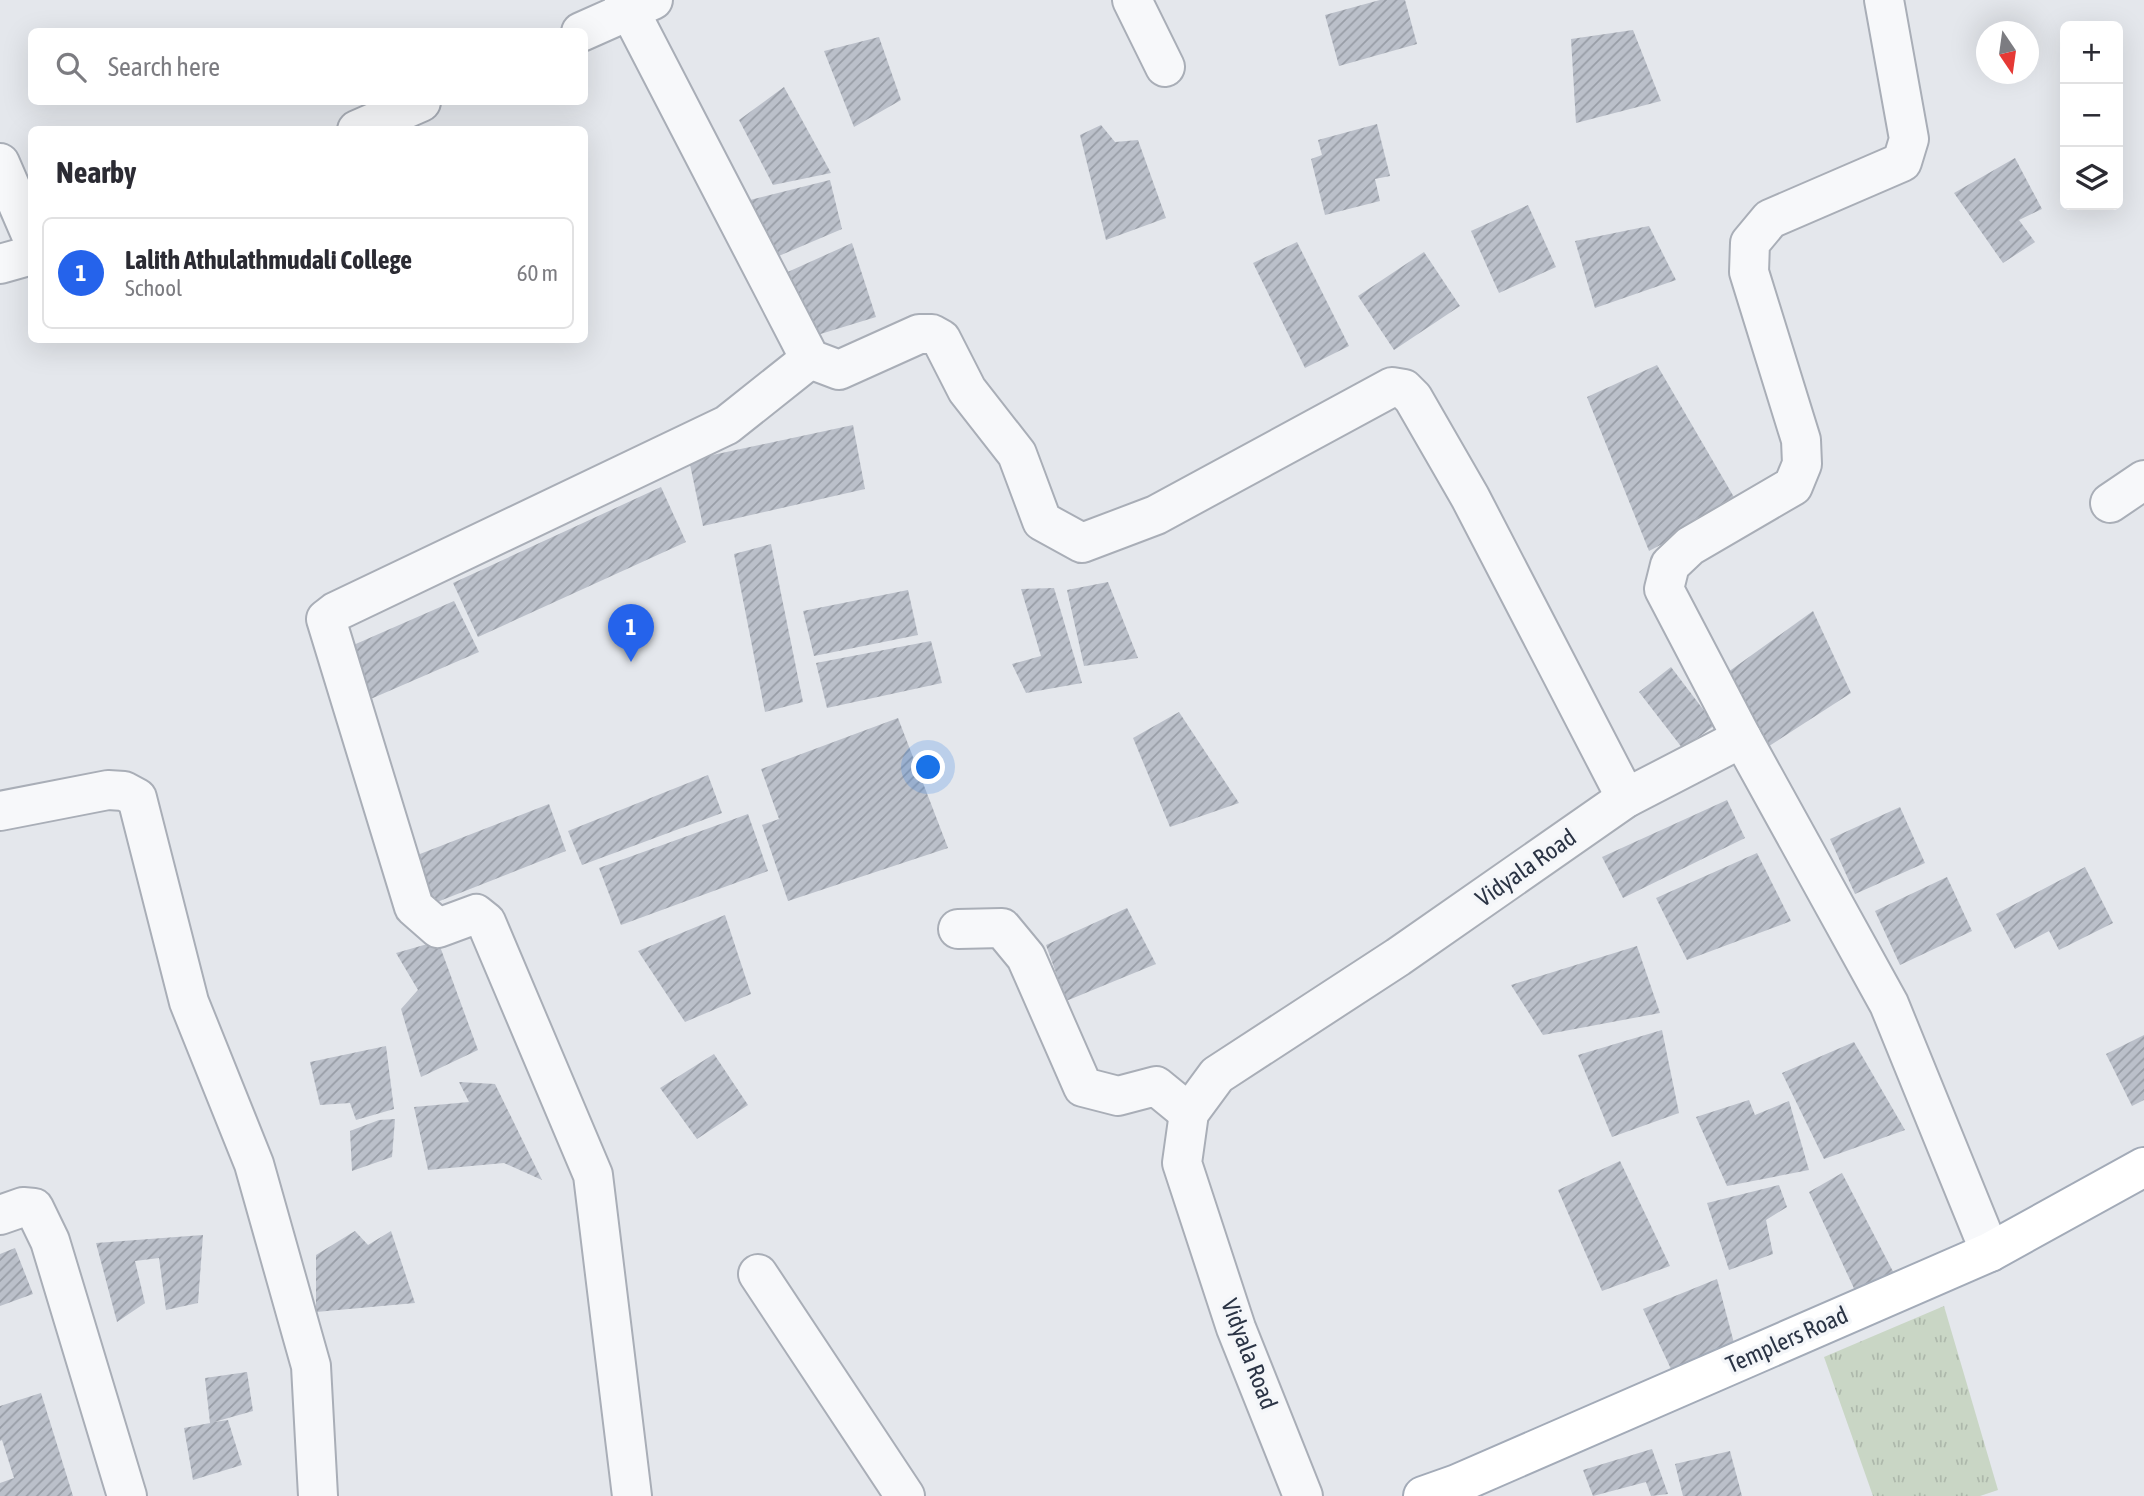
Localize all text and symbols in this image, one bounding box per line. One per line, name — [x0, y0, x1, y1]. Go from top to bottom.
north arrow — [1976, 21, 2039, 84]
map controls — [2060, 21, 2123, 210]
button: + — [2060, 21, 2123, 84]
search box — [28, 28, 588, 105]
icon: search — [52, 48, 90, 86]
text: Search here — [108, 52, 220, 82]
button: − — [2060, 84, 2123, 147]
button: layers — [2060, 147, 2123, 210]
text: Nearby — [56, 155, 136, 189]
text: Lalith Athulathmudali College — [125, 245, 412, 275]
text: 1 — [76, 260, 86, 286]
text: 60 m — [517, 260, 558, 286]
text: School — [125, 275, 182, 301]
pin: 1 — [608, 604, 654, 662]
your location — [911, 750, 945, 784]
street label: Vidyala Road — [1470, 823, 1581, 912]
street label: Vidyala Road — [1216, 1295, 1283, 1413]
street label: Templers Road — [1722, 1301, 1852, 1378]

